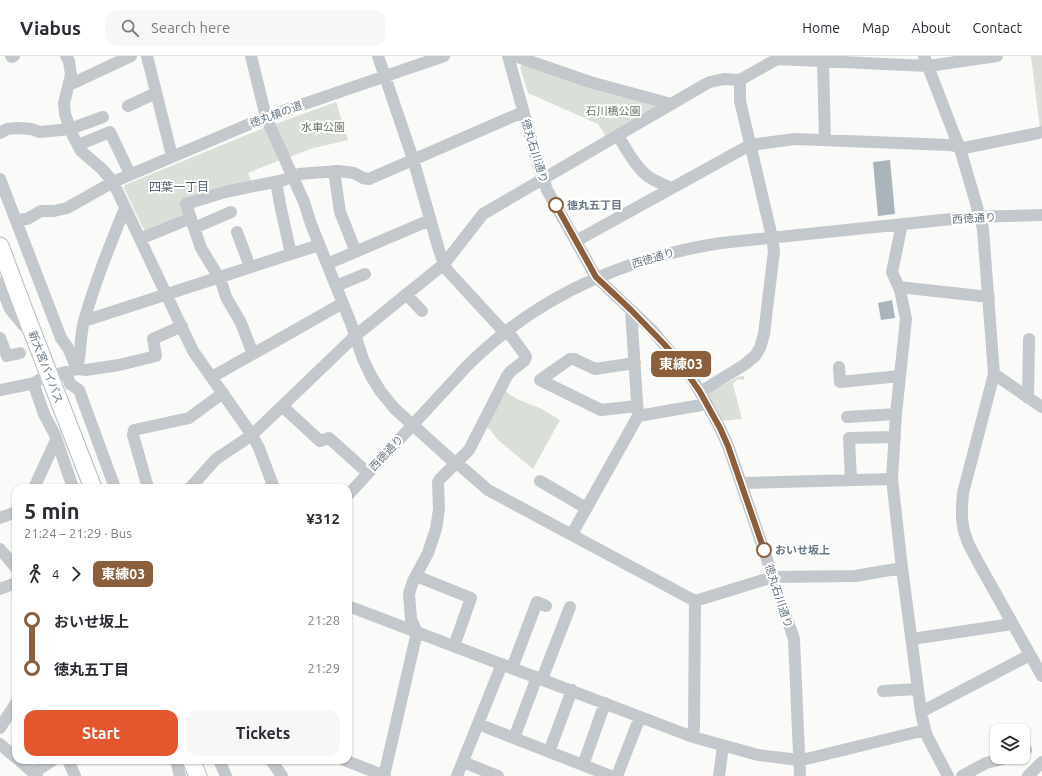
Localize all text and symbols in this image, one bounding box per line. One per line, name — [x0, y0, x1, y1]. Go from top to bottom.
search box — [105, 10, 385, 46]
text: Viabus — [20, 17, 81, 39]
icon: search — [119, 17, 141, 39]
text: Search here — [151, 19, 230, 36]
text: Home — [802, 20, 840, 36]
text: Map — [862, 20, 890, 36]
text: About — [912, 20, 951, 36]
text: Contact — [973, 20, 1022, 36]
street label: 徳丸槙の道 — [248, 99, 304, 129]
park label: 石川橋公園 — [586, 105, 641, 117]
street label: 徳丸石川通り — [520, 118, 550, 184]
park label: 水車公園 — [301, 121, 345, 133]
district label: 四葉一丁目 — [149, 180, 209, 193]
marker: 徳丸五丁目 — [548, 197, 564, 213]
place label: 徳丸五丁目 — [567, 199, 622, 211]
street label: 西徳通り — [952, 211, 996, 225]
street label: 西徳通り — [630, 246, 676, 270]
street label: 新大宮バイパス — [27, 329, 65, 405]
line badge: 東練03 — [653, 351, 709, 377]
text: 東練03 — [659, 356, 703, 372]
street label: 西徳通り — [367, 433, 405, 473]
text: 5 min — [24, 498, 80, 523]
text: ¥312 — [306, 510, 340, 527]
text: 21:24 – 21:29 · Bus — [24, 526, 132, 540]
marker: おいせ坂上 — [756, 542, 772, 558]
place label: おいせ坂上 — [775, 544, 830, 556]
icon: walk — [24, 563, 46, 585]
icon: forward — [65, 563, 87, 585]
street label: 徳丸石川通り — [763, 563, 795, 629]
text: 東練03 — [101, 566, 145, 582]
text: 4 — [52, 567, 59, 581]
text: おいせ坂上 — [54, 613, 129, 630]
text: 21:28 — [307, 613, 340, 627]
text: 徳丸五丁目 — [54, 661, 129, 678]
text: 21:29 — [307, 661, 340, 675]
button: Start — [24, 710, 178, 756]
button: Tickets — [186, 710, 340, 756]
map controls — [990, 724, 1030, 764]
button: layers — [990, 724, 1030, 764]

